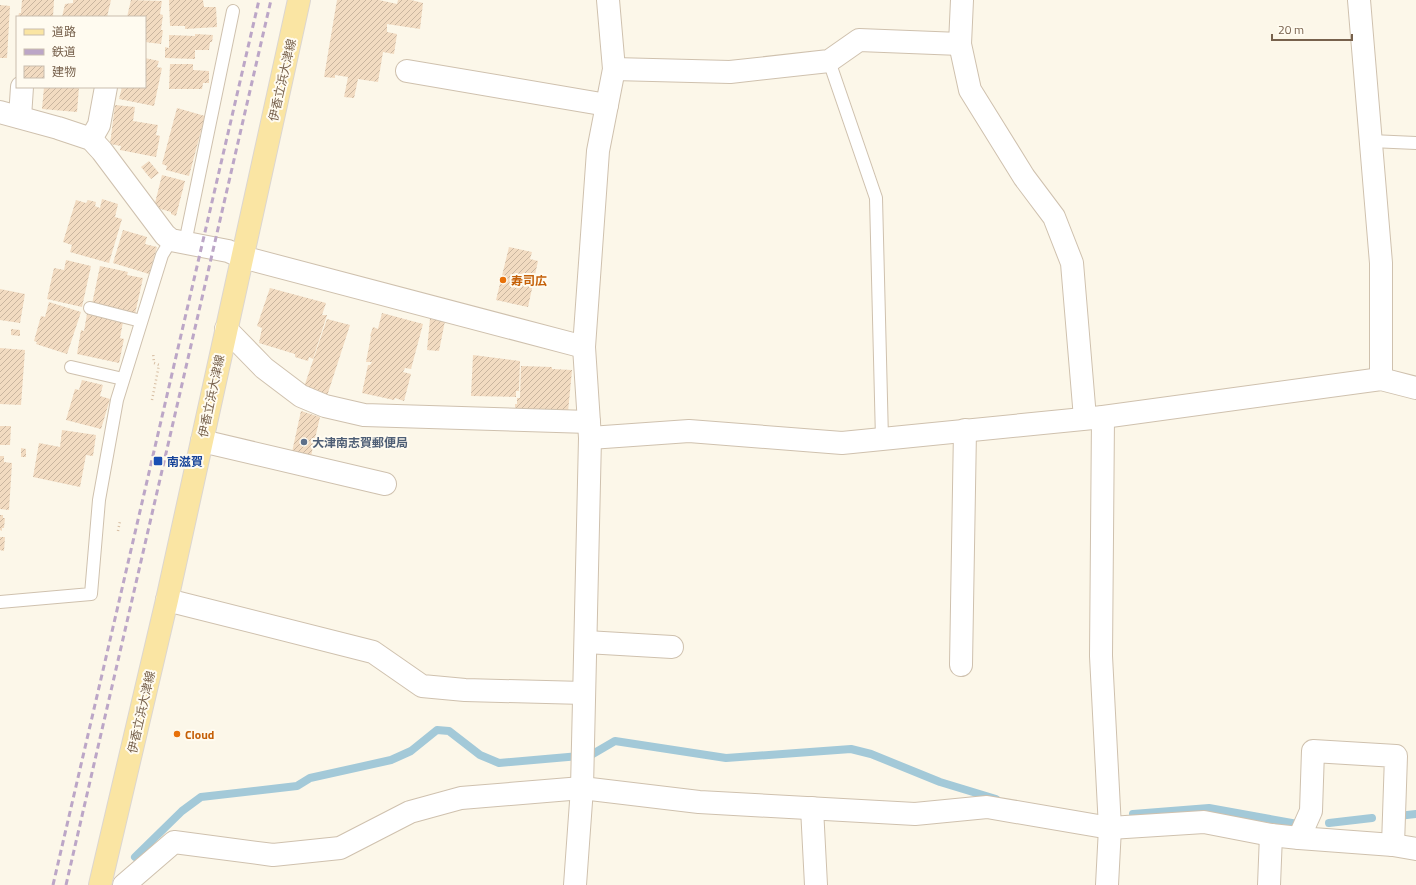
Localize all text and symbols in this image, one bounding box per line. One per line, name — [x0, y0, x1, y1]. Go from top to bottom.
legend — [16, 16, 146, 88]
scale bar — [1272, 16, 1352, 42]
text: 20 m — [1278, 20, 1304, 39]
text: 道路 — [52, 22, 76, 41]
street label: 伊香立浜大津線 — [263, 37, 301, 123]
text: 鉄道 — [52, 42, 76, 61]
text: 建物 — [52, 62, 76, 81]
place label: 寿司広 — [511, 271, 547, 290]
marker: 寿司広 — [498, 275, 508, 285]
street label: 伊香立浜大津線 — [193, 353, 229, 439]
place label: 大津南志賀郵便局 — [312, 433, 408, 452]
marker: 大津南志賀郵便局 — [299, 437, 309, 447]
place label: 南滋賀 — [167, 452, 203, 471]
marker: 南滋賀 — [152, 455, 164, 467]
street label: 伊香立浜大津線 — [122, 669, 160, 755]
place label: Cloud — [185, 725, 214, 744]
marker: Cloud — [172, 729, 182, 739]

